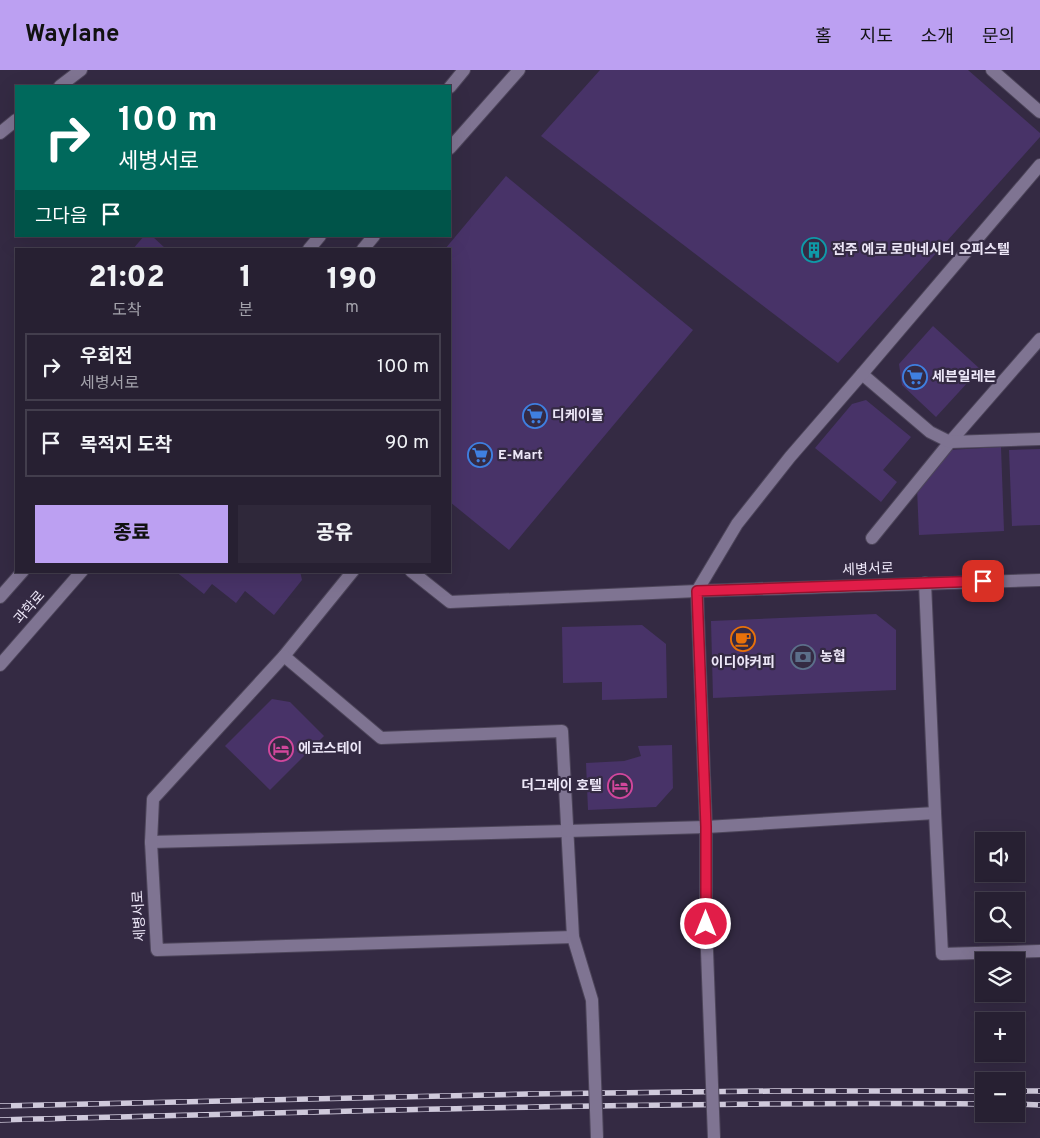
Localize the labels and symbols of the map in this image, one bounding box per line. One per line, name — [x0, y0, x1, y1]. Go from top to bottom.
building icon: 전주 에코 로마네시티 오피스텔 — [801, 237, 827, 263]
place label: 전주 에코 로마네시티 오피스텔 — [832, 242, 1010, 259]
supermarket icon: 세븐일레븐 — [902, 364, 928, 390]
place label: 세븐일레븐 — [932, 369, 997, 386]
supermarket icon: 디케이몰 — [522, 403, 548, 429]
place label: 디케이몰 — [552, 408, 604, 425]
supermarket icon: E-Mart — [467, 442, 493, 468]
place label: E-Mart — [498, 447, 543, 464]
pin — [962, 560, 1004, 602]
street label: 세병서로 — [842, 561, 894, 579]
street label: 과학로 — [10, 587, 49, 628]
cafe icon: 이디야커피 — [730, 626, 756, 652]
bank icon: 농협 — [790, 644, 816, 670]
place label: 농협 — [820, 649, 846, 666]
place label: 이디야커피 — [711, 655, 775, 672]
hotel icon: 에코스테이 — [268, 736, 294, 762]
place label: 에코스테이 — [298, 741, 362, 758]
hotel icon: 더그레이 호텔 — [607, 773, 633, 799]
place label: 더그레이 호텔 — [521, 778, 602, 795]
street label: 세병서로 — [130, 890, 150, 942]
position arrow — [679, 897, 731, 949]

